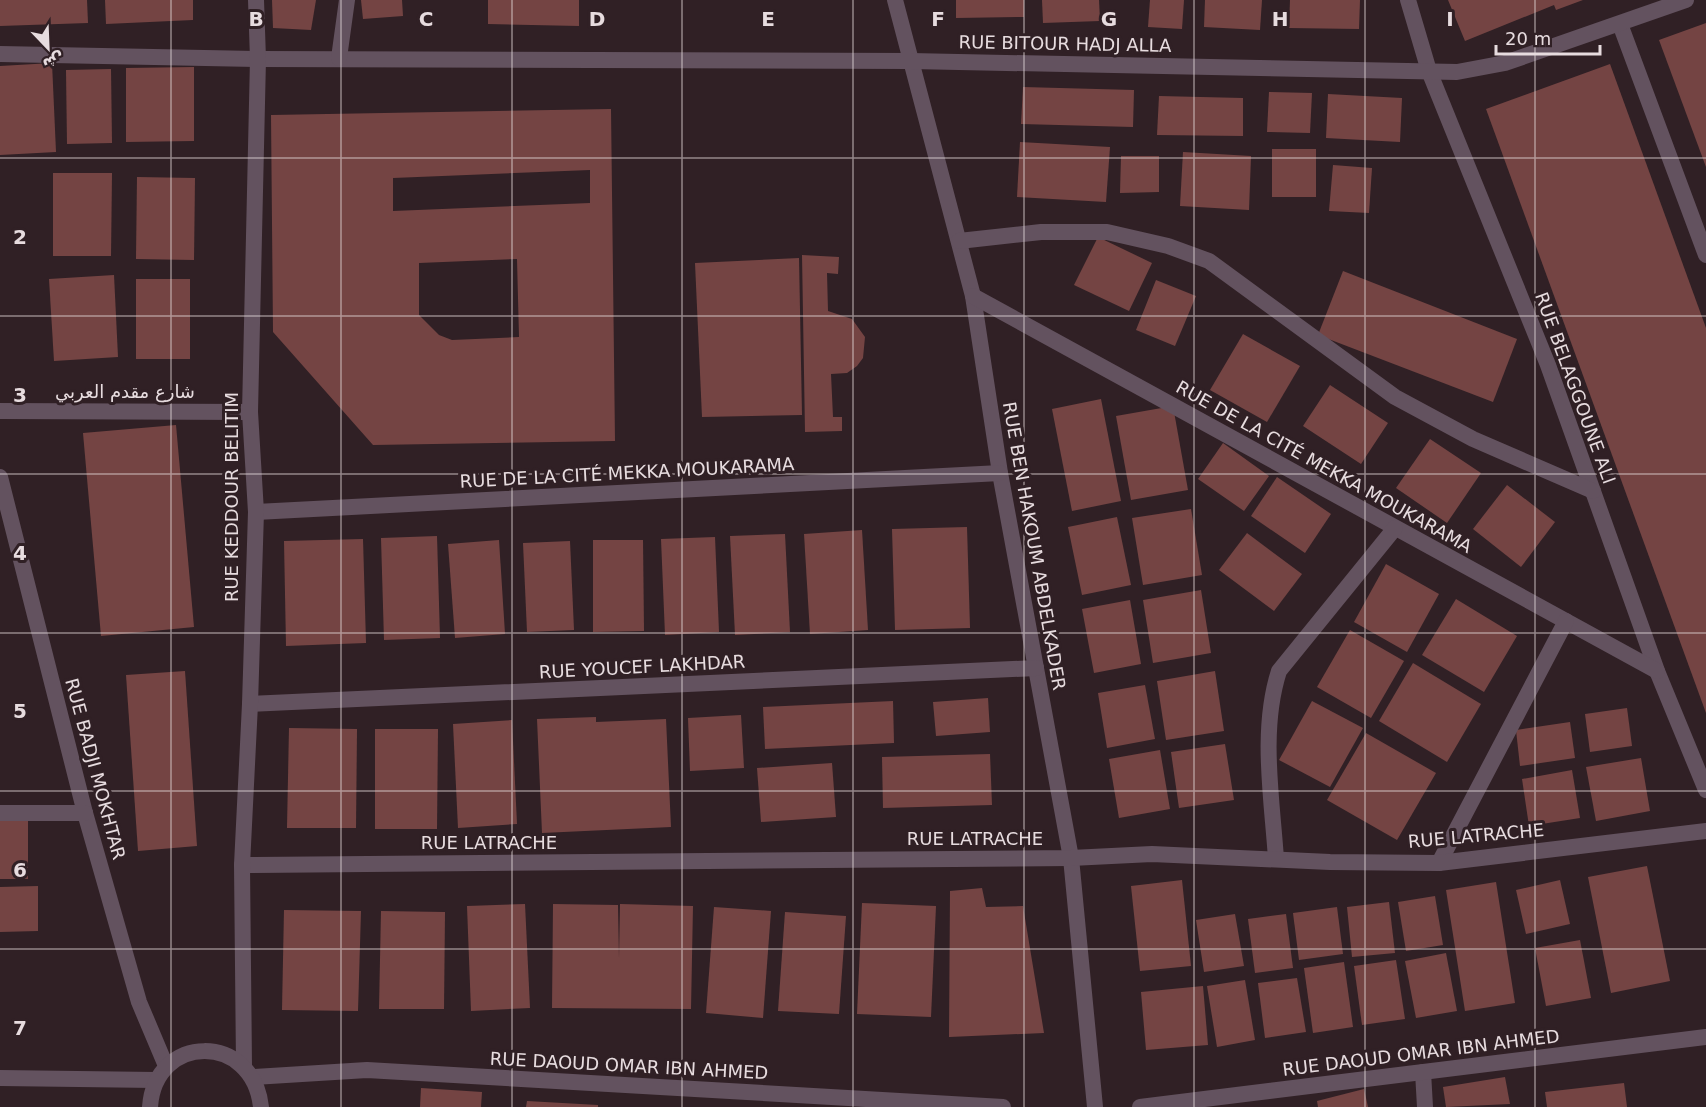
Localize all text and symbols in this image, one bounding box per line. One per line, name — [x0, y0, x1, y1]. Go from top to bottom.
text: B — [248, 7, 264, 31]
text: C — [419, 7, 433, 31]
text: D — [589, 7, 605, 31]
text: E — [761, 7, 775, 31]
text: F — [931, 7, 945, 31]
text: G — [1101, 7, 1117, 31]
text: H — [1272, 7, 1288, 31]
text: I — [1446, 7, 1454, 31]
north arrow — [18, 18, 78, 78]
scale bar — [1496, 18, 1600, 56]
text: 20 m — [1505, 28, 1551, 49]
street label: RUE BITOUR HADJ ALLA — [958, 31, 1172, 56]
text: ش — [40, 48, 68, 74]
text: 2 — [13, 225, 27, 249]
street label: RUE BELAGGOUNE ALI — [1531, 289, 1620, 487]
street label: RUE DE LA CITÉ MEKKA MOUKARAMA — [1173, 376, 1476, 557]
street label: شارع مقدم العربي — [55, 381, 195, 403]
text: 3 — [13, 383, 27, 407]
street label: RUE KEDDOUR BELITIM — [221, 392, 242, 602]
street label: RUE BEN HAKOUM ABDELKADER — [999, 400, 1070, 692]
street label: RUE DE LA CITÉ MEKKA MOUKARAMA — [459, 453, 795, 492]
text: 4 — [13, 541, 27, 565]
street label: RUE YOUCEF LAKHDAR — [538, 651, 746, 682]
street label: RUE BADJI MOKHTAR — [61, 676, 130, 862]
text: 5 — [13, 699, 27, 723]
street label: RUE LATRACHE — [1407, 819, 1545, 852]
street label: RUE LATRACHE — [907, 828, 1043, 849]
street label: RUE LATRACHE — [421, 832, 557, 853]
text: 6 — [13, 858, 27, 882]
text: 7 — [13, 1016, 27, 1040]
street label: RUE DAOUD OMAR IBN AHMED — [1281, 1025, 1561, 1080]
street label: RUE DAOUD OMAR IBN AHMED — [489, 1048, 769, 1083]

